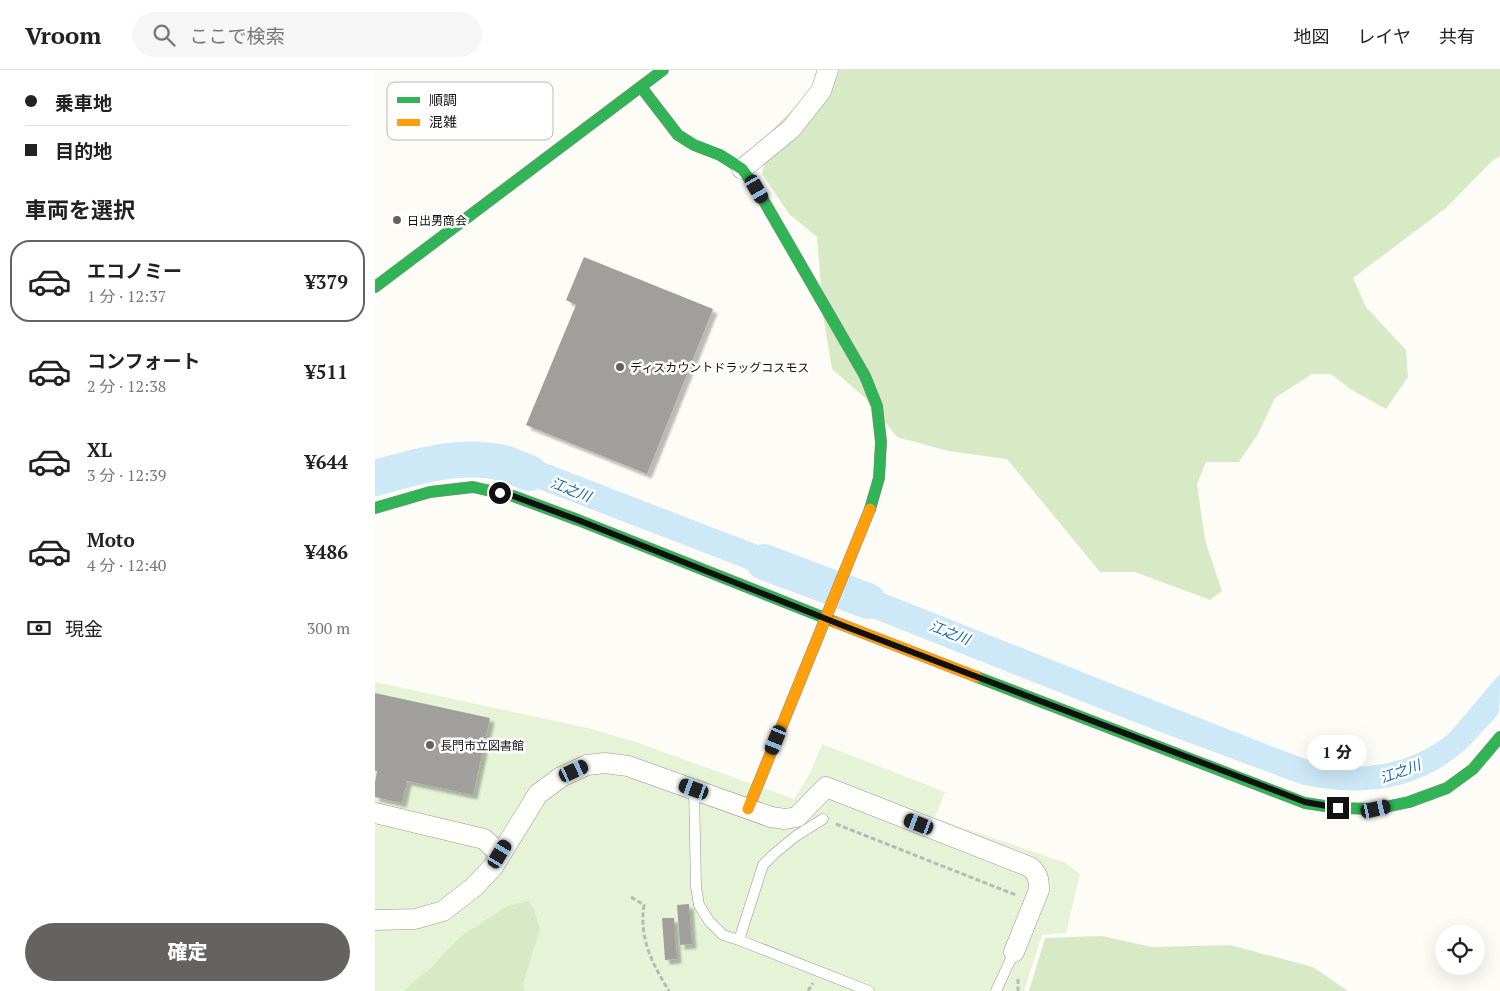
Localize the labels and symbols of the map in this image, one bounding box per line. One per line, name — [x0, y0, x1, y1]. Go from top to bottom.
legend — [387, 82, 553, 140]
text: 順調 — [429, 90, 457, 109]
text: 混雑 — [429, 112, 457, 131]
car — [743, 172, 770, 206]
place label: 日出男商会 — [407, 213, 467, 228]
marker: 日出男商会 — [391, 214, 403, 226]
place label: ディスカウントドラッグコスモス — [630, 360, 809, 375]
marker: ディスカウントドラッグコスモス — [614, 361, 626, 373]
water label: 江之川 — [548, 473, 596, 506]
route start — [489, 482, 511, 504]
water label: 江之川 — [927, 616, 975, 649]
car — [763, 723, 788, 757]
callout: 1 分 — [1308, 736, 1368, 770]
place label: 長門市立図書館 — [440, 738, 524, 753]
marker: 長門市立図書館 — [424, 739, 436, 751]
water label: 江之川 — [1377, 754, 1425, 787]
car — [557, 758, 590, 784]
car — [677, 777, 710, 801]
route end — [1327, 797, 1349, 819]
car — [1359, 798, 1392, 820]
car — [902, 812, 935, 836]
car — [485, 837, 514, 871]

